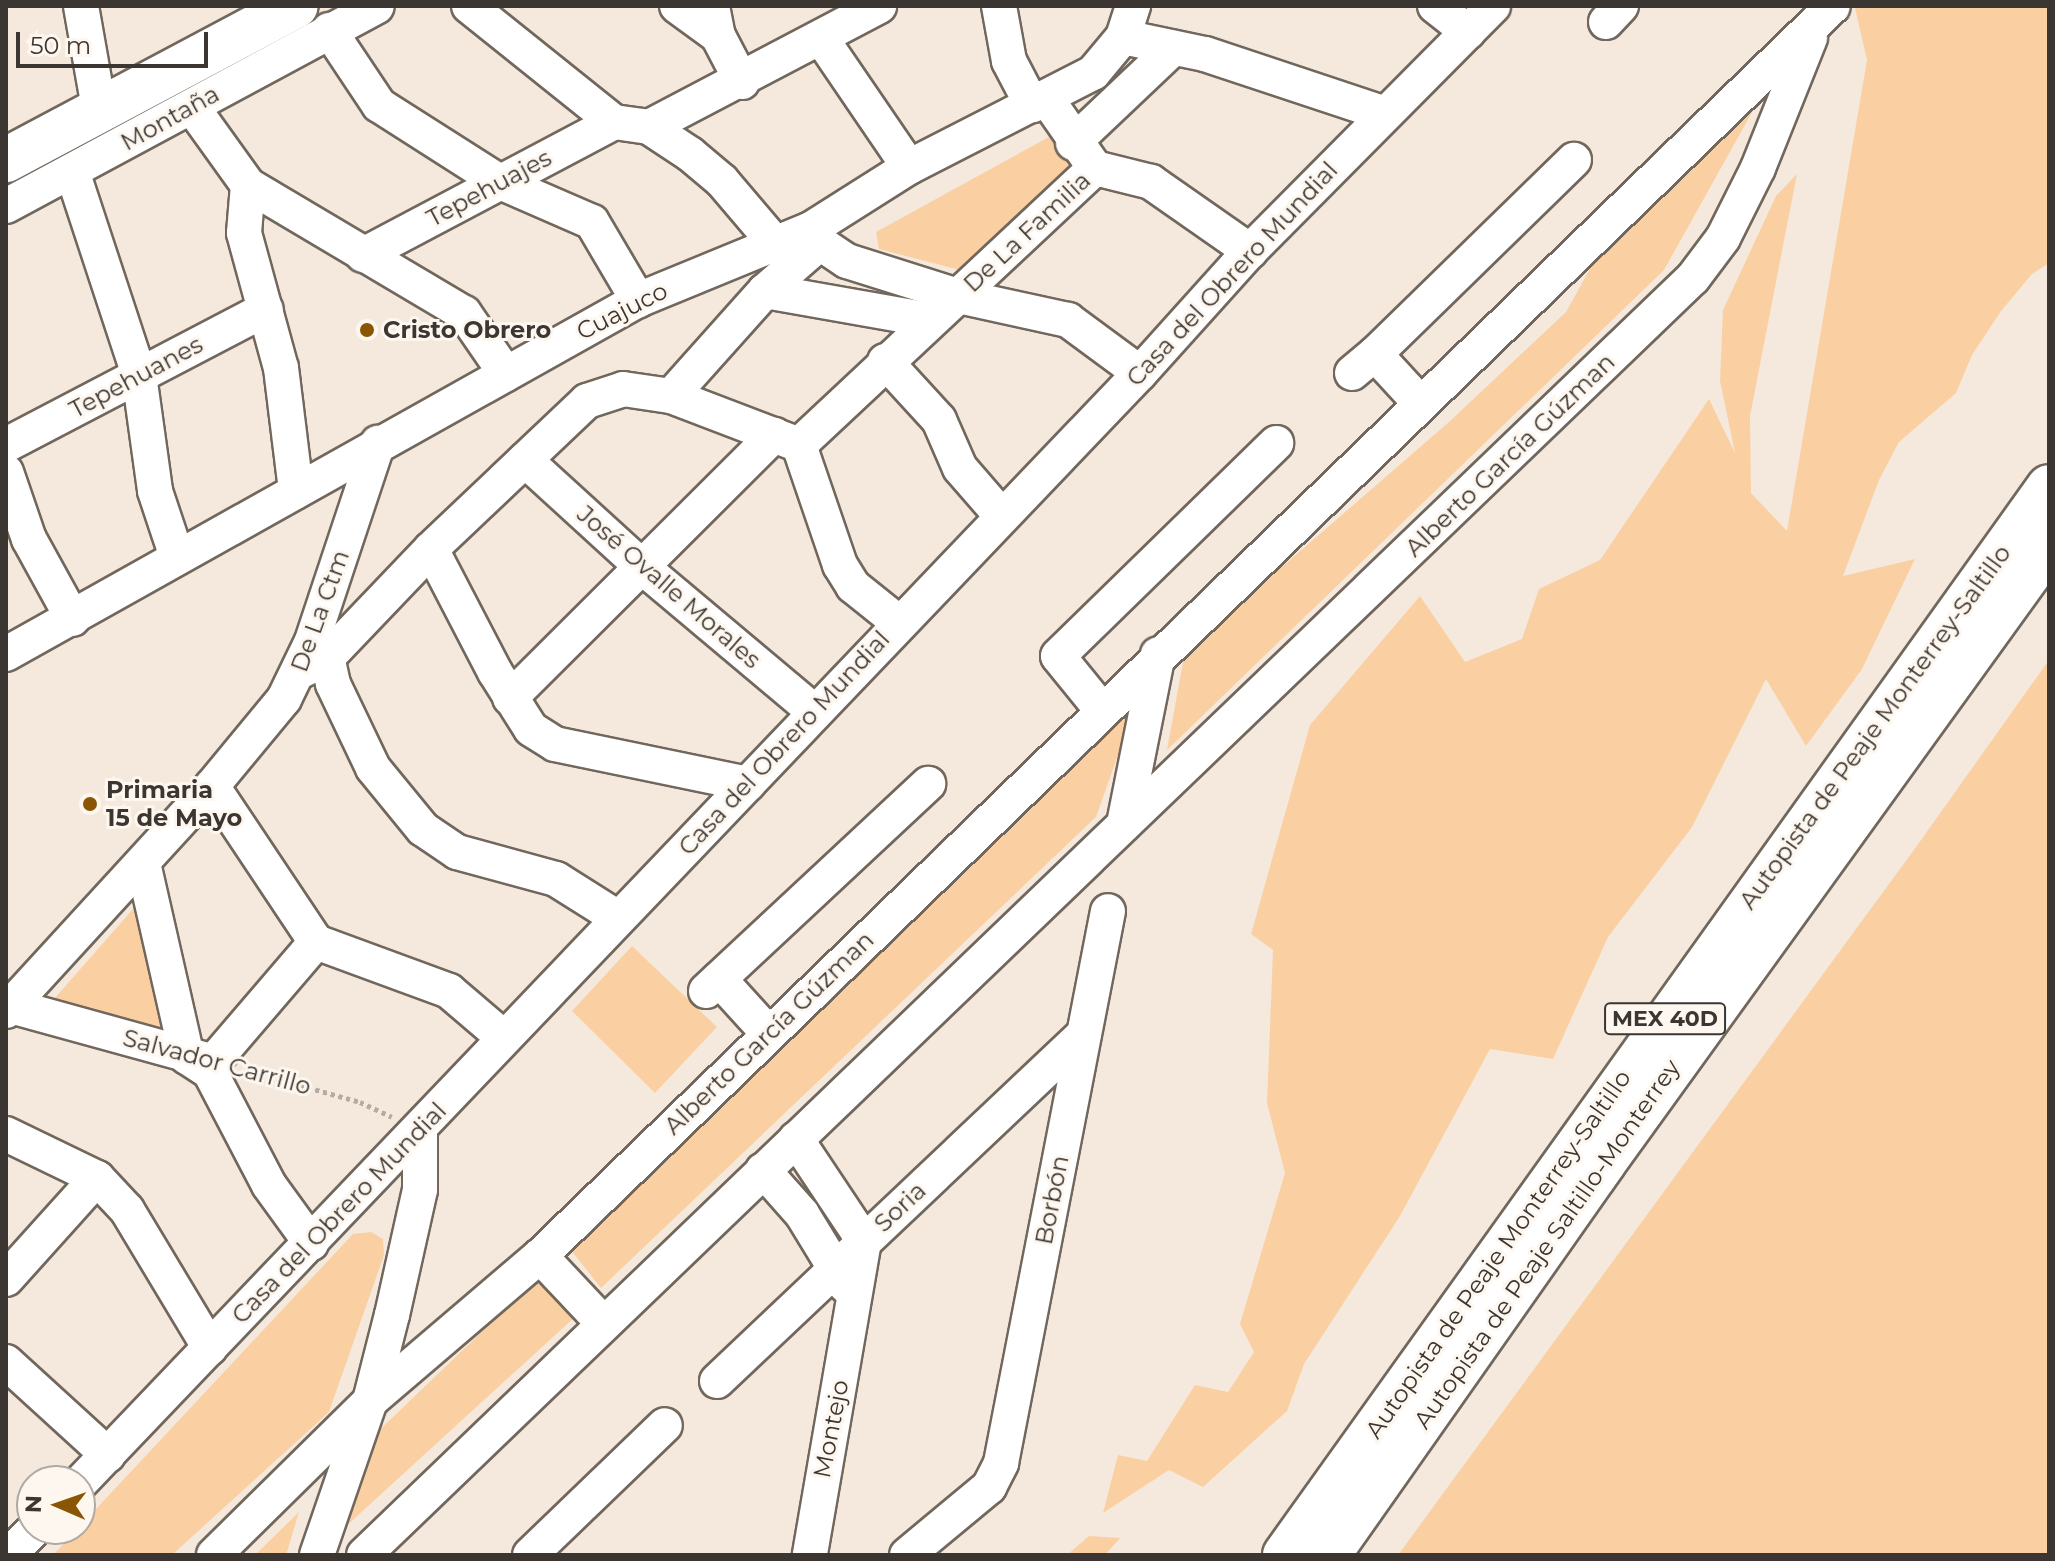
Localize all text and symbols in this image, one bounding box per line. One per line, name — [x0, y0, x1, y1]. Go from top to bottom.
scale bar — [20, 16, 212, 66]
text: 50 m — [30, 31, 91, 60]
street label: Montaña — [116, 79, 224, 157]
street label: Tepehuajes — [422, 143, 556, 233]
street label: Casa del Obrero Mundial — [1120, 156, 1344, 392]
street label: De La Familia — [958, 166, 1096, 298]
street label: Cuajuco — [572, 276, 672, 346]
place label: Cristo Obrero — [383, 316, 551, 344]
marker: Cristo Obrero — [358, 321, 376, 339]
street label: Tepehuanes — [64, 330, 208, 424]
street label: Alberto García Gúzman — [1399, 347, 1621, 563]
street label: José Ovalle Morales — [571, 500, 767, 674]
street label: Autopista de Peaje Monterrey-Saltillo — [1733, 539, 2017, 915]
street label: De La Ctm — [285, 546, 355, 676]
street label: Casa del Obrero Mundial — [672, 625, 896, 861]
place label: Primaria 15 de Mayo — [106, 776, 242, 832]
marker: Primaria 15 de Mayo — [81, 795, 99, 813]
street label: Alberto García Gúzman — [658, 925, 880, 1141]
road number: MEX 40D — [1603, 1001, 1727, 1037]
street label: Salvador Carrillo — [120, 1023, 314, 1101]
street label: Autopista de Peaje Saltillo-Monterrey — [1408, 1054, 1686, 1434]
street label: Autopista de Peaje Monterrey-Saltillo — [1359, 1064, 1637, 1444]
street label: Casa del Obrero Mundial — [226, 1096, 452, 1330]
street label: Borbón — [1029, 1153, 1075, 1247]
street label: Soria — [868, 1176, 932, 1238]
street label: Montejo — [807, 1377, 855, 1481]
north arrow — [16, 1465, 96, 1545]
text: N — [20, 1495, 47, 1514]

